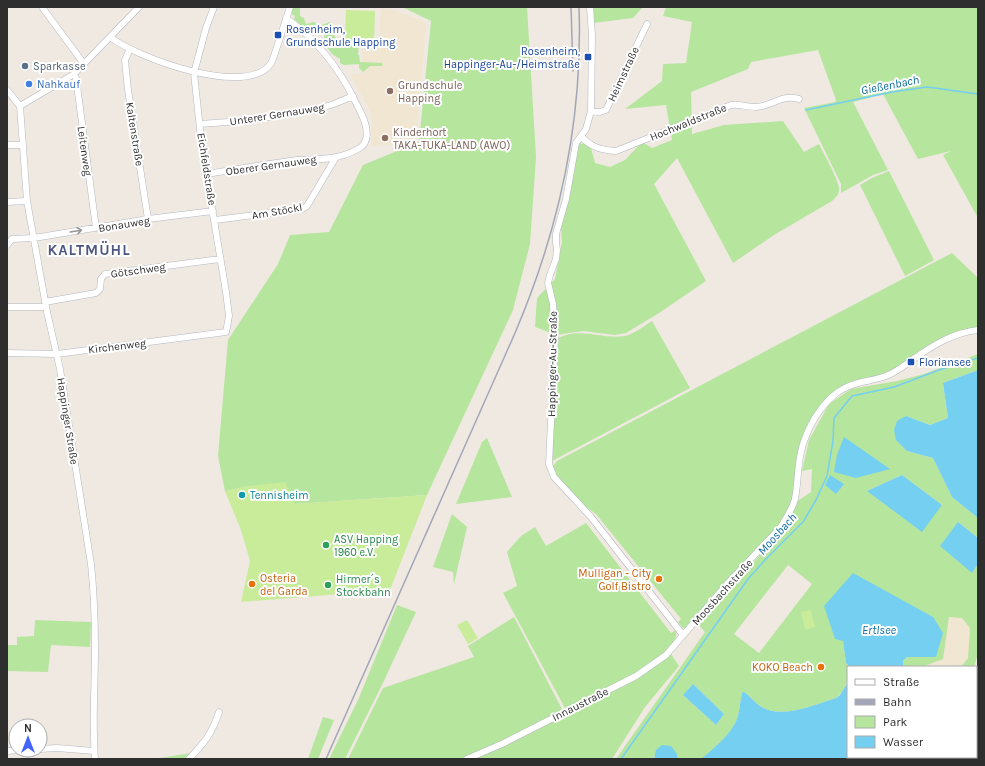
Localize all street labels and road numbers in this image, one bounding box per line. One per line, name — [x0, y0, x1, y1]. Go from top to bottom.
street label: Heimstraße — [605, 44, 642, 104]
street label: Unterer Gernauweg — [229, 100, 326, 128]
street label: Kaltenstraße — [123, 101, 146, 167]
street label: Hochwaldstraße — [648, 101, 729, 144]
street label: Leitenweg — [75, 125, 95, 178]
street label: Eichfeldstraße — [194, 132, 219, 207]
street label: Oberer Gernauweg — [225, 153, 318, 178]
street label: Am Stöckl — [251, 201, 303, 222]
street label: Bonauweg — [97, 214, 152, 235]
street label: Götschweg — [110, 260, 167, 281]
street label: Happinger-Au-Straße — [545, 311, 560, 417]
street label: Kirchenweg — [87, 336, 148, 357]
street label: Happinger Straße — [54, 377, 81, 466]
street label: Moosbachstraße — [689, 556, 756, 628]
street label: Innaustraße — [550, 685, 611, 724]

